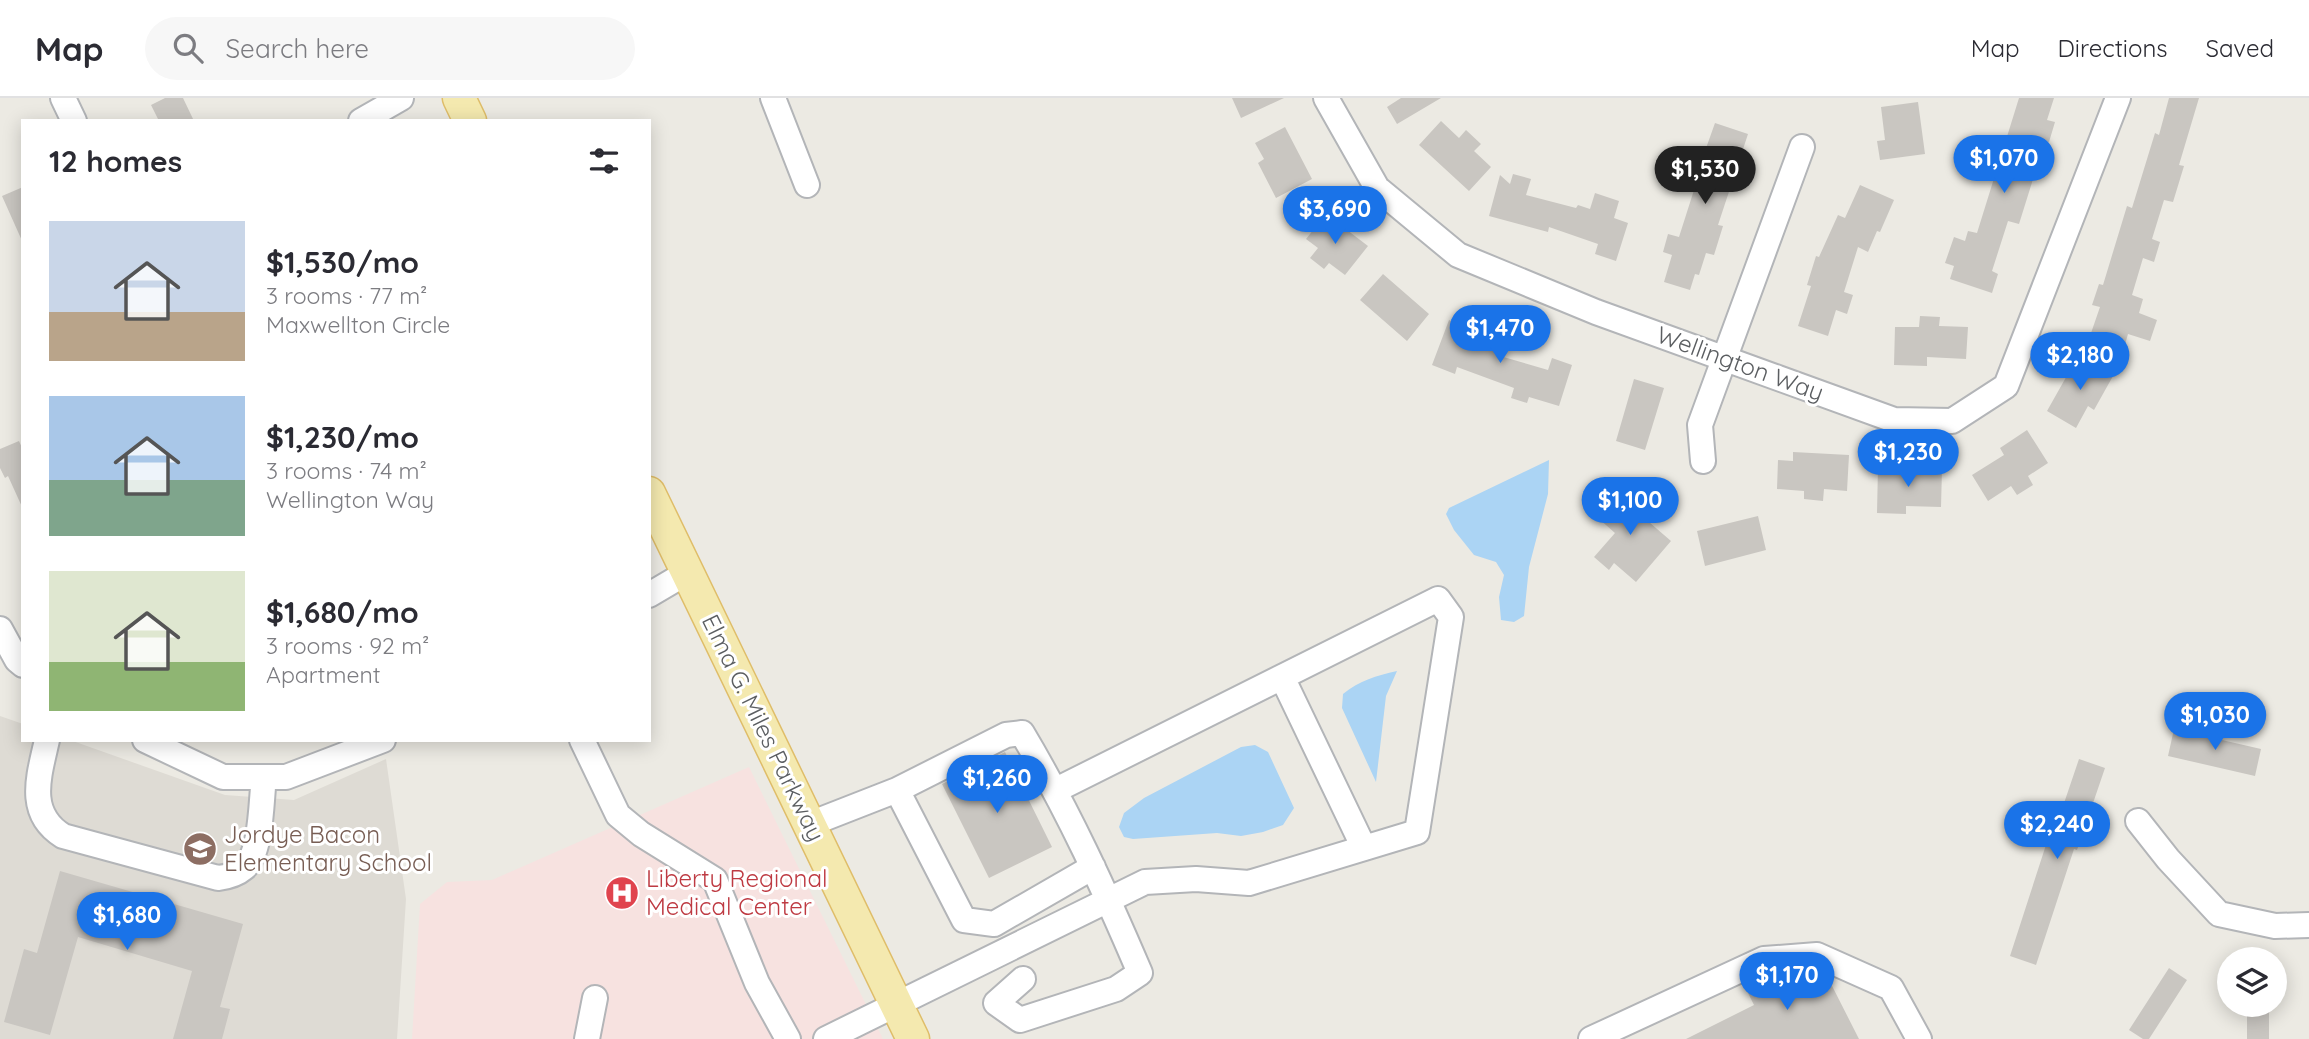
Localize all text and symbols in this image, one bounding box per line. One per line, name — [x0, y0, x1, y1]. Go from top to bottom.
search box — [145, 17, 635, 80]
text: Map — [35, 28, 103, 69]
icon: search — [169, 29, 207, 67]
text: Search here — [225, 32, 369, 65]
text: Map — [1971, 33, 2020, 63]
text: Directions — [2058, 33, 2168, 63]
text: Saved — [2206, 33, 2274, 63]
pin: $1,070 — [1947, 136, 2061, 195]
text: 12 homes — [49, 142, 182, 180]
icon: filters — [585, 142, 623, 180]
text: $1,070 — [1970, 143, 2038, 172]
pin: $1,530 — [1648, 146, 1762, 206]
text: $1,530 — [1671, 154, 1739, 183]
pin: $3,690 — [1278, 186, 1392, 246]
text: $3,690 — [1299, 194, 1371, 223]
text: $1,530/mo — [266, 243, 419, 281]
icon: home — [105, 249, 189, 333]
text: 3 rooms · 77 m² — [266, 281, 427, 310]
pin: $1,470 — [1443, 306, 1557, 365]
text: Maxwellton Circle — [266, 310, 450, 339]
text: $1,470 — [1466, 313, 1534, 342]
street label: Wellington Way — [1653, 319, 1828, 407]
pin: $2,180 — [2023, 332, 2137, 392]
text: $2,180 — [2046, 340, 2114, 369]
text: $1,230/mo — [266, 418, 419, 456]
icon: home — [105, 424, 189, 508]
pin: $1,230 — [1851, 430, 1965, 489]
text: $1,230 — [1874, 437, 1942, 466]
text: 3 rooms · 74 m² — [266, 456, 427, 485]
pin: $1,100 — [1573, 478, 1687, 537]
text: Wellington Way — [266, 485, 434, 514]
text: $1,100 — [1598, 485, 1662, 514]
text: $1,680/mo — [266, 593, 419, 631]
icon: home — [105, 599, 189, 683]
street label: Elma G. Miles Parkway — [696, 609, 832, 846]
text: 3 rooms · 92 m² — [266, 631, 429, 660]
text: Apartment — [266, 660, 380, 689]
pin: $1,030 — [2158, 692, 2272, 752]
text: $1,030 — [2180, 700, 2250, 729]
pin: $1,260 — [940, 756, 1054, 815]
text: $1,260 — [963, 763, 1031, 792]
pin: $2,240 — [2000, 802, 2114, 861]
text: $2,240 — [2020, 809, 2094, 838]
place label: Jordye Bacon Elementary School — [224, 819, 432, 877]
school or university icon: Jordye Bacon Elementary School — [181, 830, 219, 868]
place label: Liberty Regional Medical Center — [646, 863, 828, 921]
hospital icon: Liberty Regional Medical Center — [603, 874, 641, 912]
pin: $1,680 — [70, 892, 184, 952]
text: $1,680 — [93, 900, 161, 929]
map controls — [2217, 947, 2287, 1017]
button: layers — [2217, 947, 2287, 1017]
pin: $1,170 — [1730, 953, 1844, 1012]
text: $1,170 — [1755, 960, 1819, 989]

